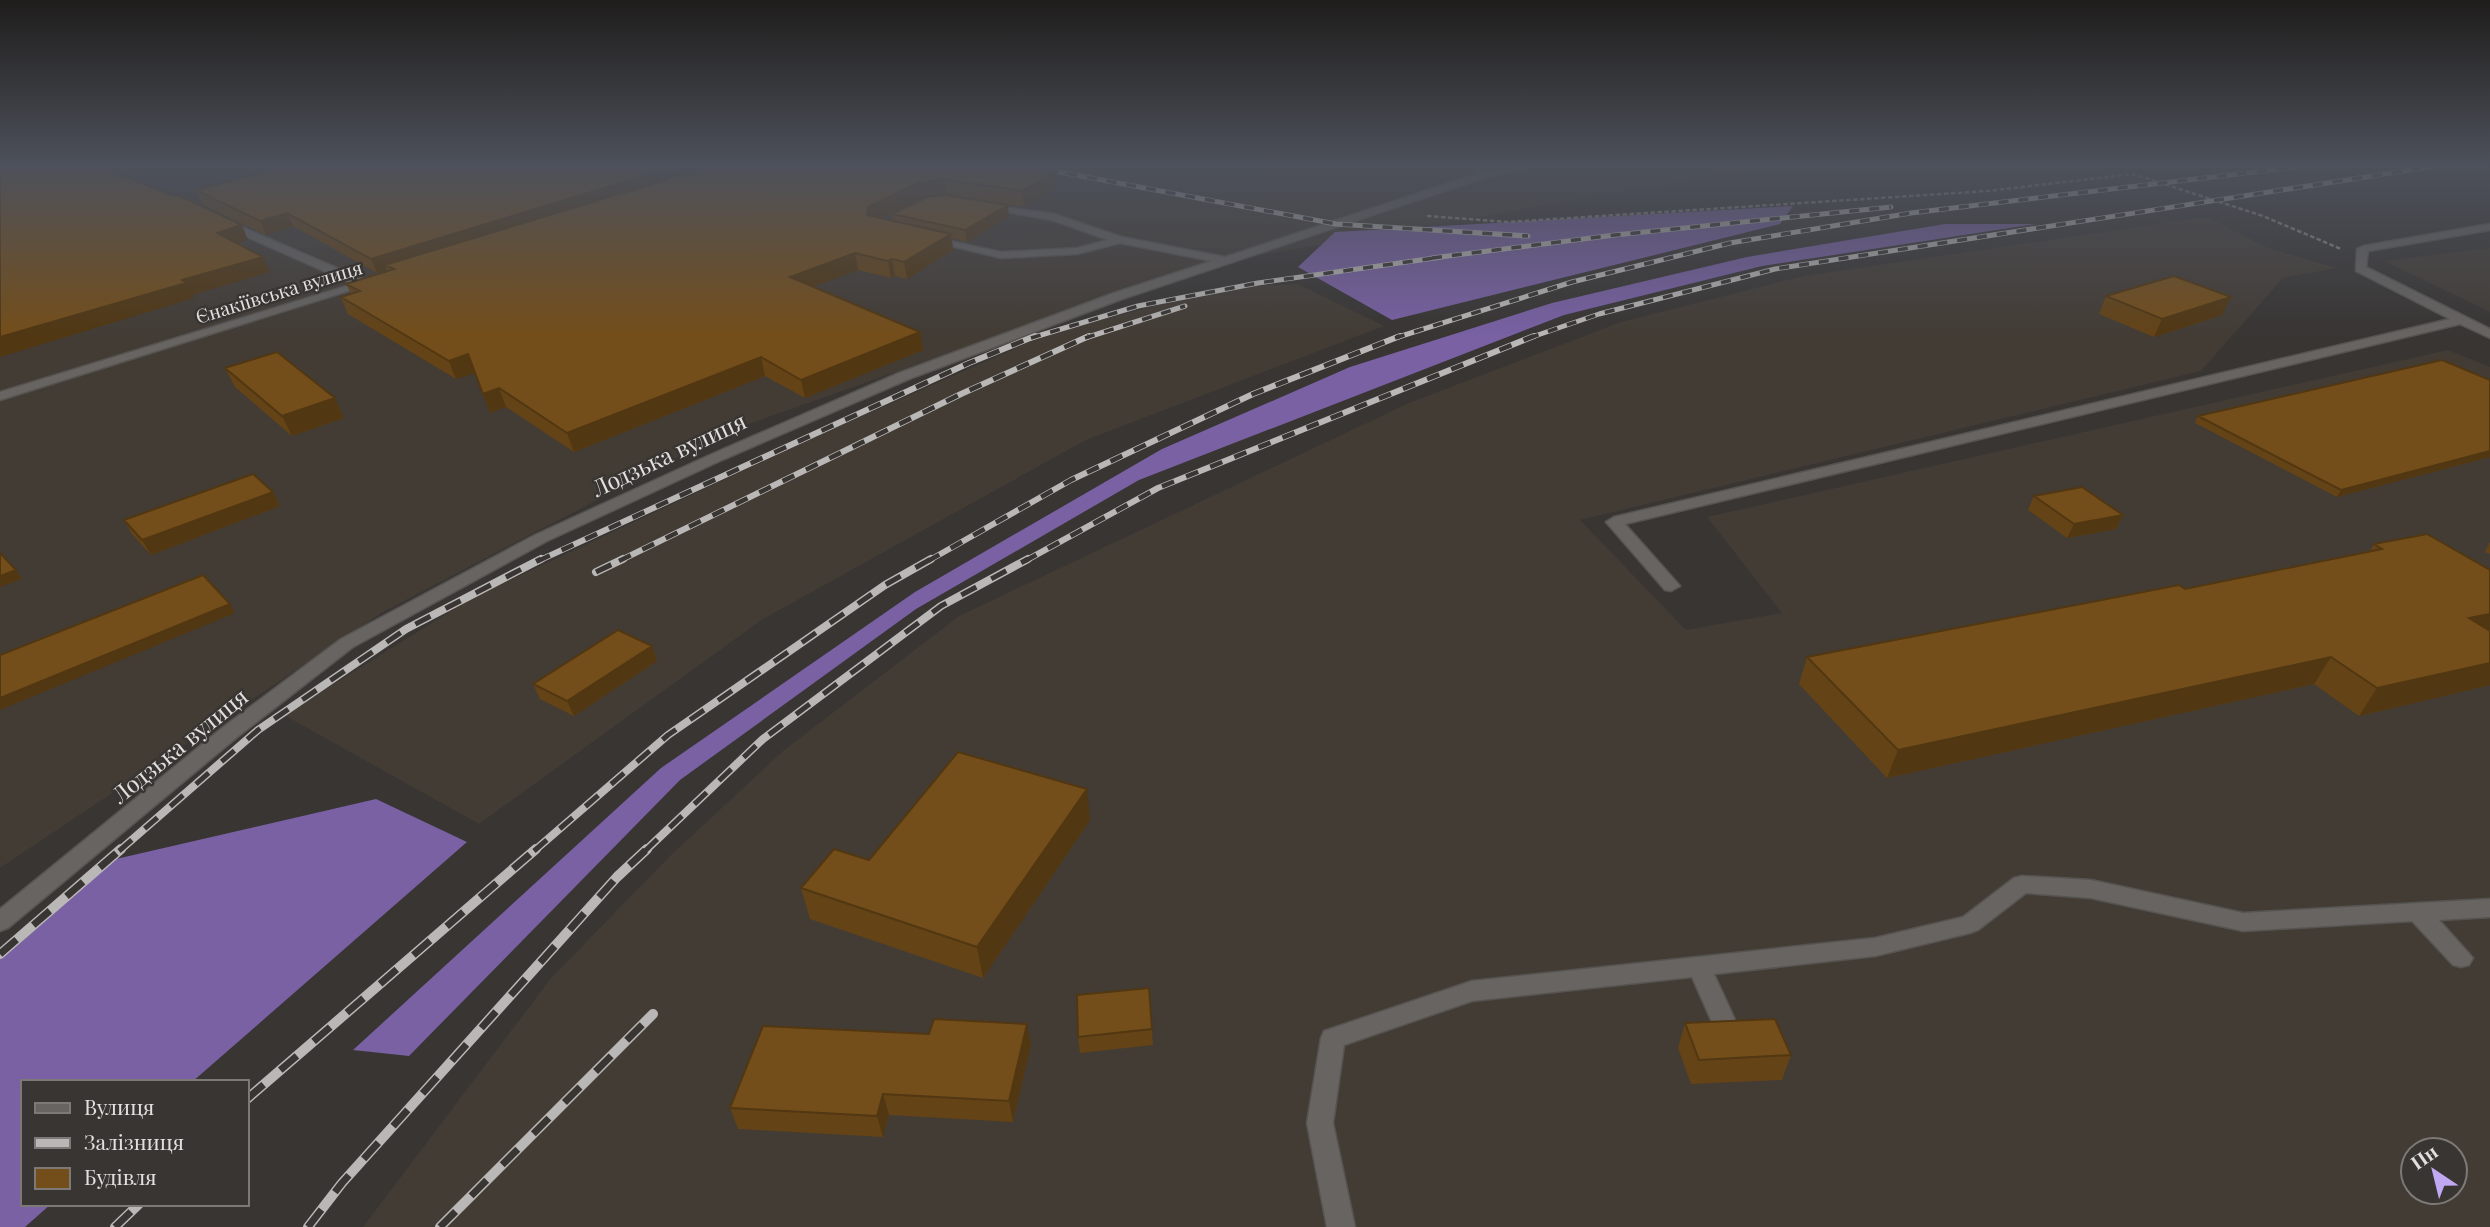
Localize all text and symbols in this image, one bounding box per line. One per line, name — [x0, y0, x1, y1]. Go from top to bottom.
street label: Єнакіївська вулиця — [192, 253, 365, 329]
street label: Лодзька вулиця — [585, 404, 751, 503]
street label: Лодзька вулиця — [104, 680, 254, 810]
legend — [21, 1080, 248, 1206]
text: Вулиця — [84, 1092, 154, 1120]
text: Залізниця — [84, 1127, 184, 1155]
north arrow — [2399, 1136, 2469, 1206]
text: Пн — [2405, 1138, 2442, 1175]
text: Будівля — [84, 1162, 157, 1190]

